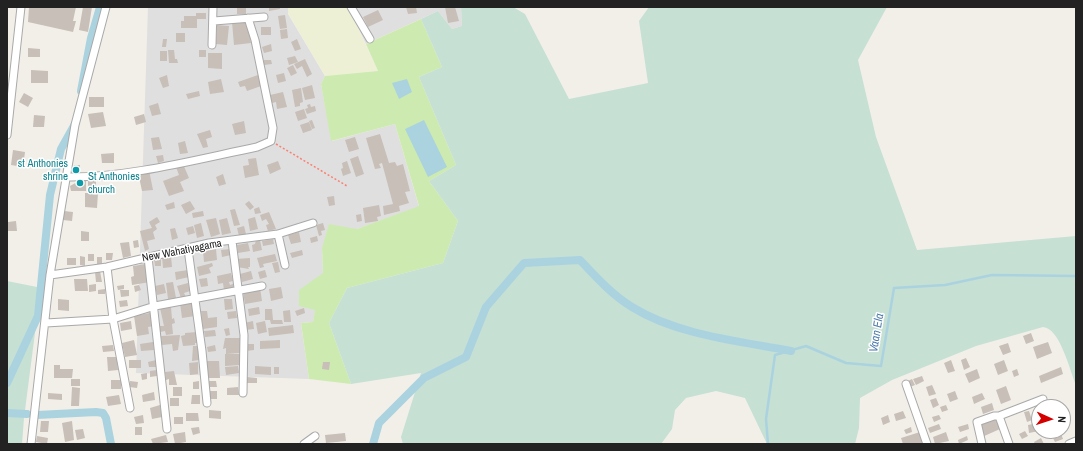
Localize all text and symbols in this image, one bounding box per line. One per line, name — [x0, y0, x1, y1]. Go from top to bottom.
place label: st Anthonies shrine — [18, 157, 68, 183]
marker: st Anthonies shrine — [71, 165, 81, 175]
place label: St Anthonies church — [88, 170, 140, 196]
marker: St Anthonies church — [75, 178, 85, 188]
street label: New Wahatiyagama — [141, 237, 223, 265]
water label: Vaan Ela — [867, 313, 887, 353]
north arrow — [1031, 399, 1071, 439]
text: N — [1055, 416, 1069, 423]

